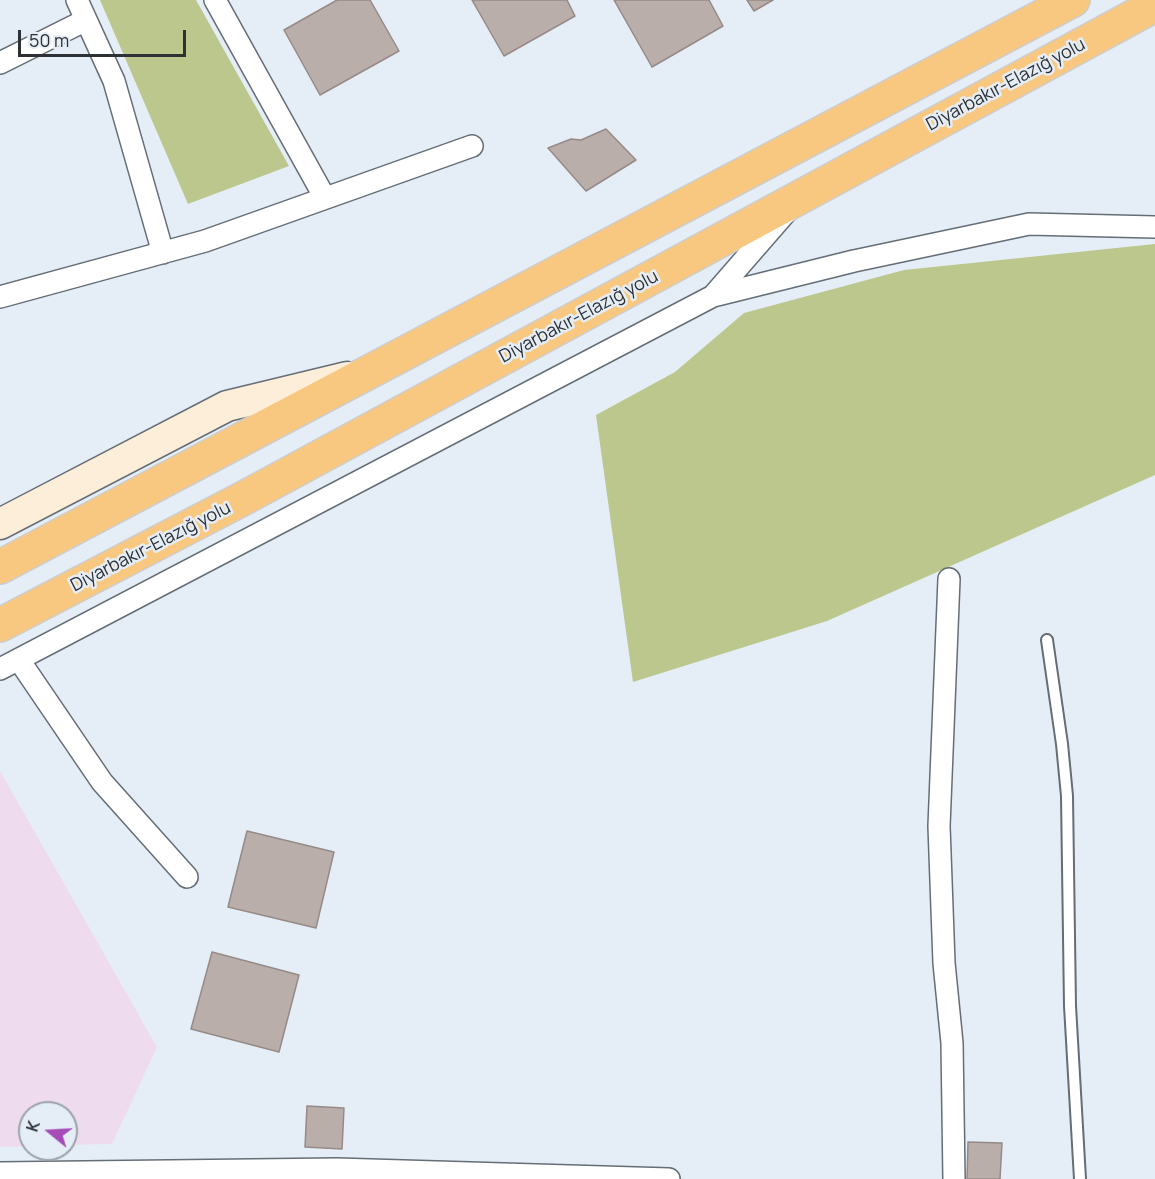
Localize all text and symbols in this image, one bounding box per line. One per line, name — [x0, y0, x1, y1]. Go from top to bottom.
scale bar — [21, 18, 189, 56]
text: 50 m — [29, 28, 69, 52]
street label: Diyarbakır-Elazığ yolu — [923, 34, 1089, 136]
street label: Diyarbakır-Elazığ yolu — [496, 266, 662, 368]
street label: Diyarbakır-Elazığ yolu — [67, 497, 235, 597]
north arrow — [18, 1101, 78, 1161]
text: K — [21, 1118, 45, 1134]

